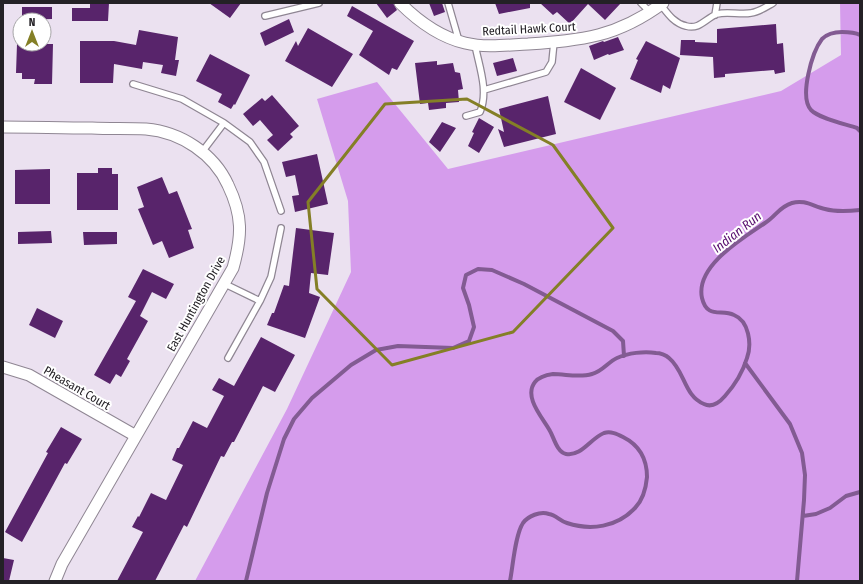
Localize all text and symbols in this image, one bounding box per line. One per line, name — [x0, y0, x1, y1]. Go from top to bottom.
north arrow — [12, 12, 52, 52]
text: N — [29, 16, 35, 29]
street label: Redtail Hawk Court — [482, 20, 576, 38]
water label: Indian Run — [710, 208, 764, 256]
street label: East Huntington Drive — [164, 254, 228, 354]
street label: Pheasant Court — [41, 363, 113, 413]

